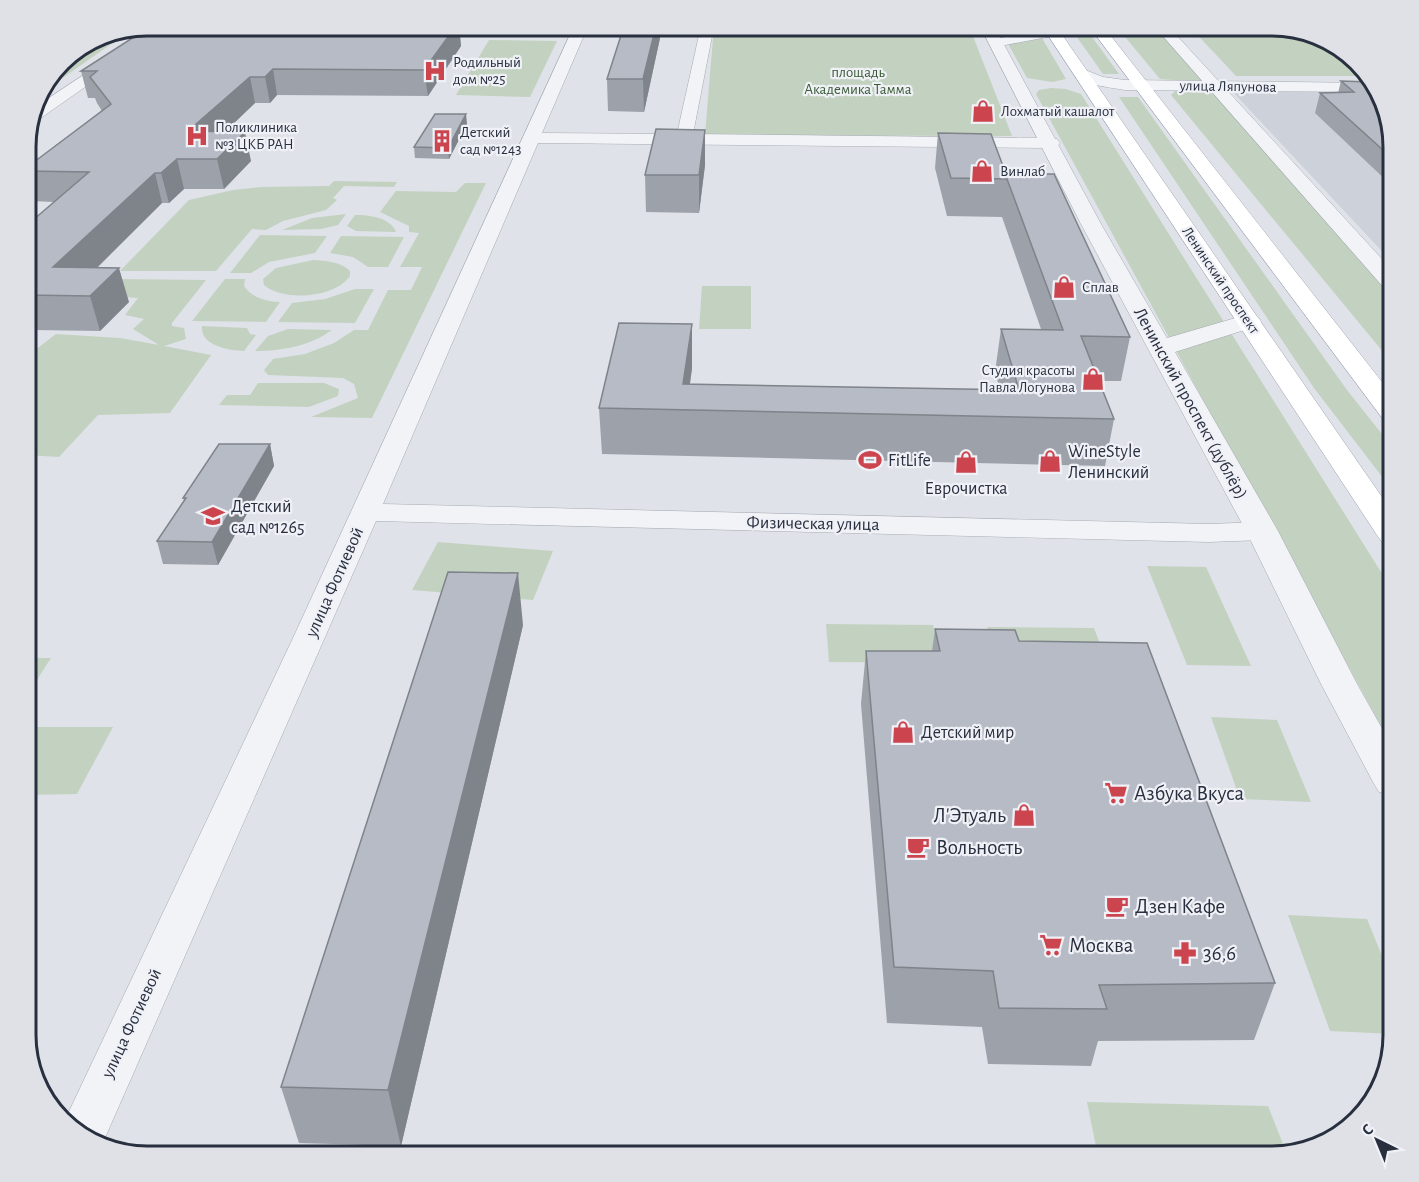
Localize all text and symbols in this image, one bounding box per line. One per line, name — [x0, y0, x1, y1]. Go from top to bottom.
place label: Родильный дом №25 — [453, 55, 521, 87]
hospital icon: Родильный дом №25 — [422, 58, 448, 84]
park label: площадь Академика Тамма — [804, 65, 912, 97]
street label: улица Ляпунова — [1178, 78, 1277, 95]
shop icon: Лохматый кашалот — [970, 98, 996, 124]
place label: Лохматый кашалот — [1001, 104, 1115, 119]
place label: Поликлиника №3 ЦКБ РАН — [215, 120, 297, 152]
hospital icon: Поликлиника №3 ЦКБ РАН — [184, 123, 210, 149]
place label: Детский сад №1243 — [460, 125, 521, 157]
building icon: Детский сад №1243 — [429, 128, 455, 154]
shop icon: Винлаб — [969, 158, 995, 184]
place label: Винлаб — [1000, 164, 1045, 179]
street label: Ленинский проспект — [1179, 224, 1262, 337]
shop icon: Сплав — [1051, 274, 1077, 300]
place label: Сплав — [1082, 280, 1119, 295]
street label: Ленинский проспект (дублёр) — [1130, 304, 1251, 502]
place label: Студия красоты Павла Логунова — [979, 363, 1075, 395]
shop icon: Студия красоты Павла Логунова — [1080, 366, 1106, 392]
place label: WineStyle Ленинский — [1068, 443, 1149, 482]
sports icon: FitLife — [857, 447, 883, 473]
shop icon: WineStyle Ленинский — [1037, 448, 1063, 474]
shop icon: Еврочистка — [953, 449, 979, 475]
place label: FitLife — [888, 452, 931, 470]
place label: Еврочистка — [924, 480, 1008, 498]
place label: Детский сад №1265 — [231, 498, 304, 537]
school or university icon: Детский сад №1265 — [200, 503, 226, 529]
street label: Физическая улица — [746, 514, 880, 534]
street label: улица Фотиевой — [302, 525, 367, 641]
shop icon: Детский мир — [890, 719, 916, 745]
place label: Детский мир — [921, 724, 1014, 742]
supermarket icon: Азбука Вкуса — [1103, 780, 1129, 806]
place label: Азбука Вкуса — [1134, 783, 1244, 804]
shop icon: Л'Этуаль — [1011, 802, 1037, 828]
place label: Л'Этуаль — [933, 805, 1006, 826]
cafe icon: Вольность — [905, 834, 931, 860]
place label: Вольность — [936, 837, 1022, 858]
cafe icon: Дзен Кафе — [1104, 893, 1130, 919]
place label: Дзен Кафе — [1135, 896, 1225, 917]
supermarket icon: Москва — [1038, 932, 1064, 958]
place label: Москва — [1069, 935, 1134, 956]
pharmacy icon: 36,6 — [1172, 940, 1198, 966]
place label: 36,6 — [1203, 943, 1236, 964]
street label: улица Фотиевой — [98, 966, 165, 1082]
north arrow — [1347, 1110, 1407, 1170]
text: С — [1359, 1121, 1376, 1139]

